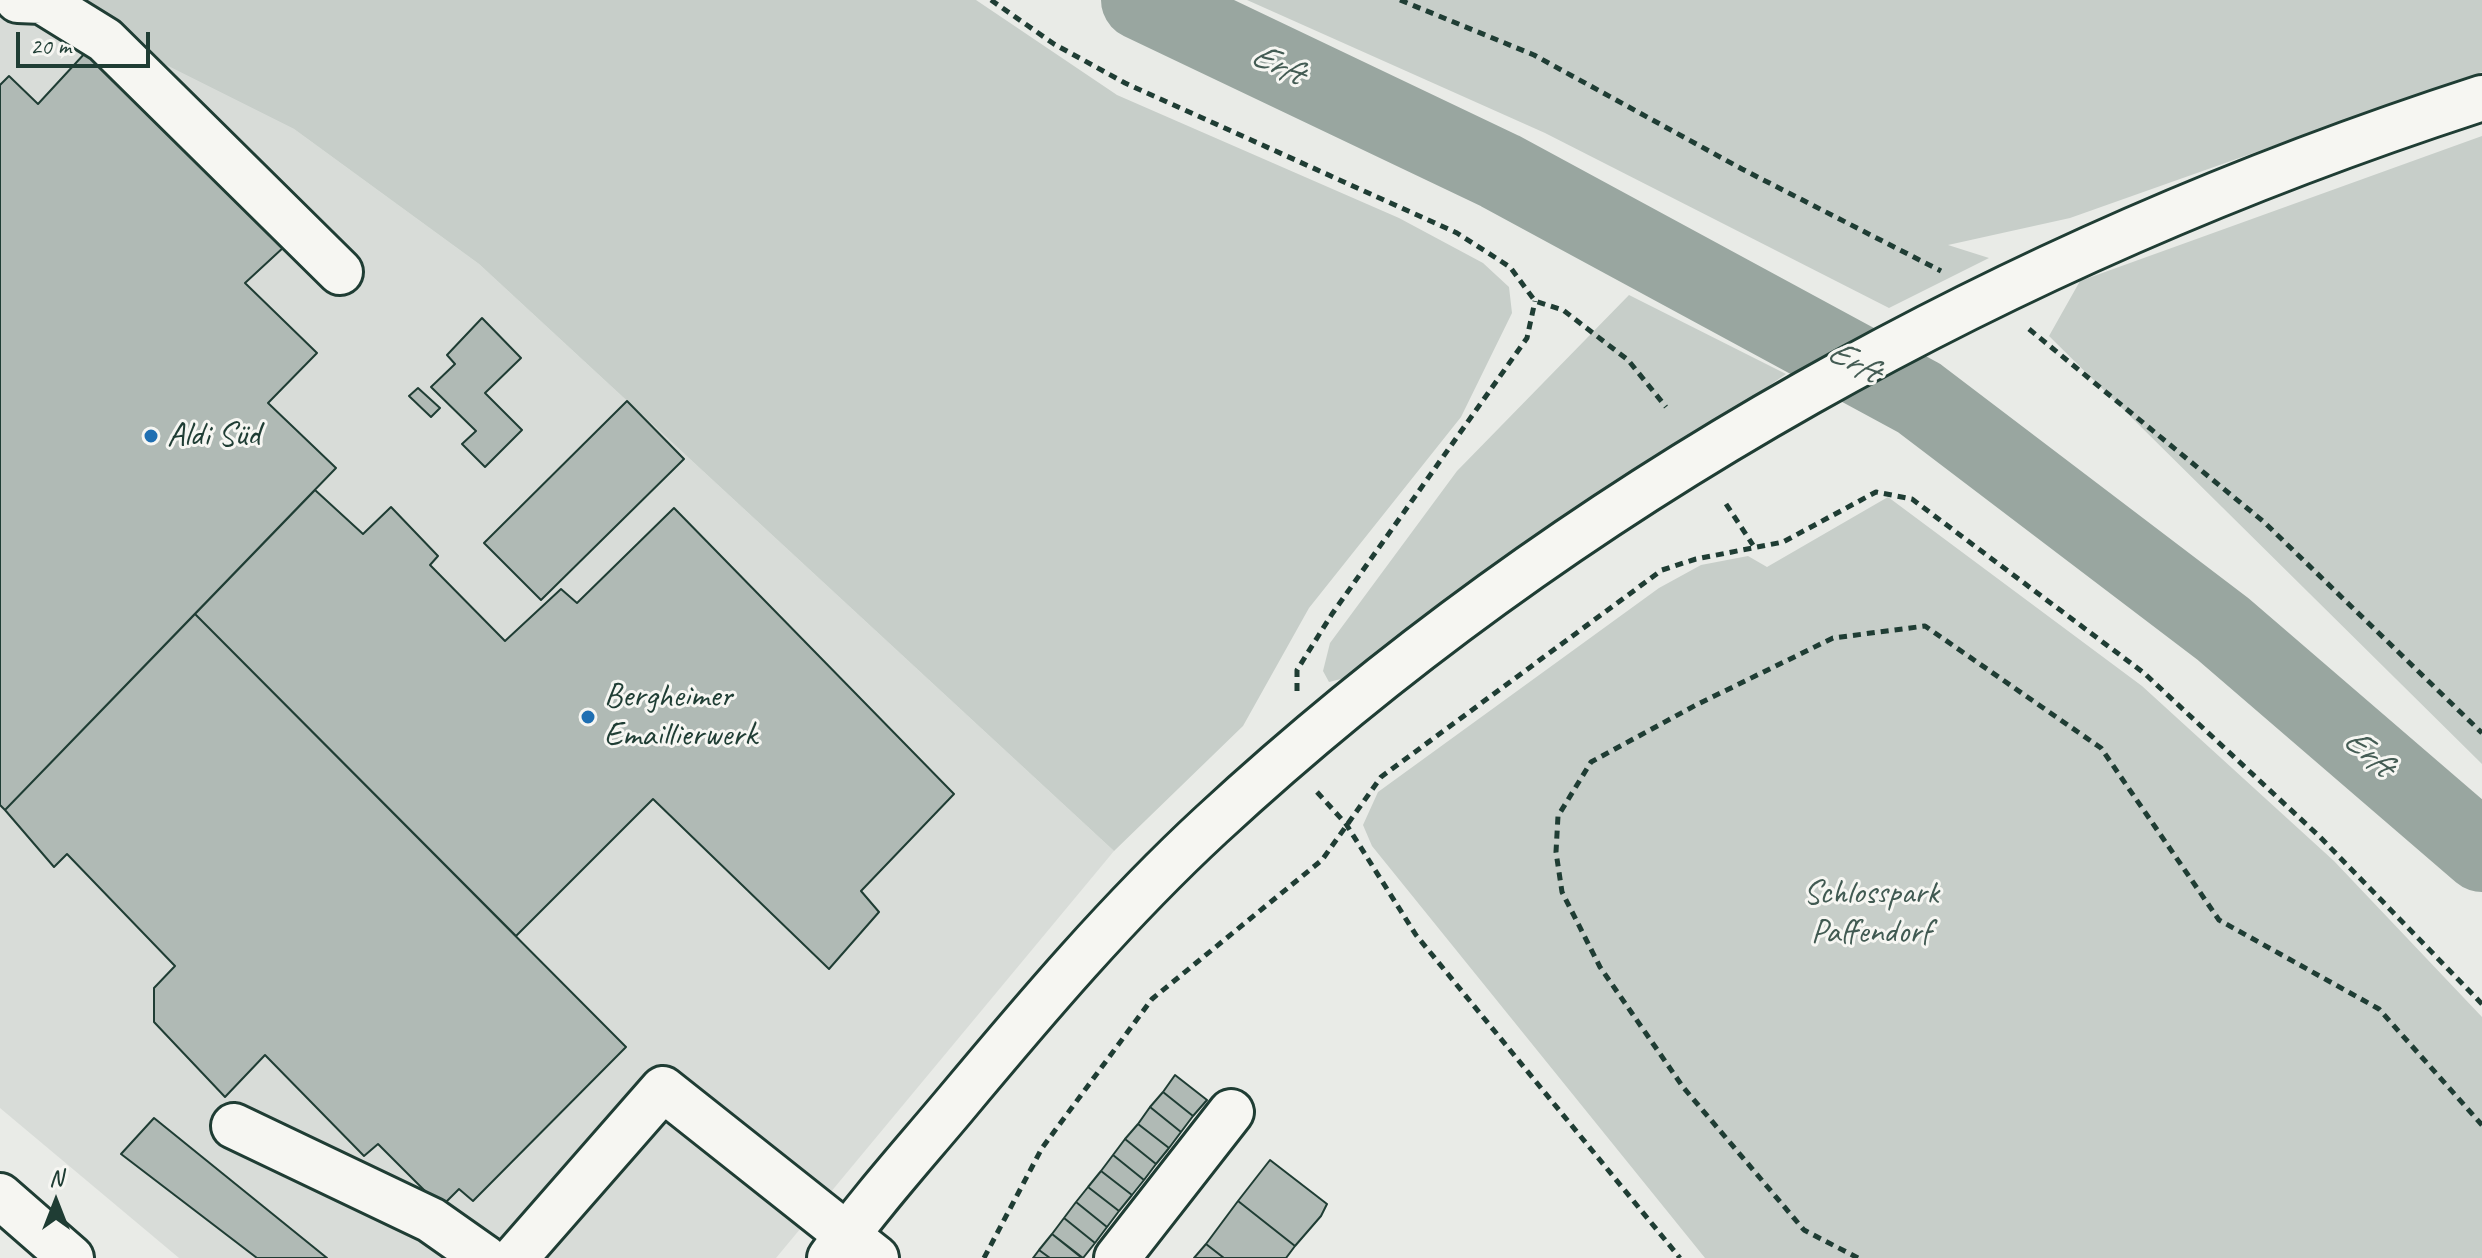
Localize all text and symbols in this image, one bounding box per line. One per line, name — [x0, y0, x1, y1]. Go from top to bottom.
scale bar — [20, 16, 154, 66]
text: 20 m — [30, 31, 71, 61]
water label: Erft — [1244, 34, 1310, 96]
water label: Erft — [1819, 330, 1887, 394]
place label: Aldi Süd — [167, 416, 260, 456]
marker: Aldi Süd — [142, 427, 160, 445]
place label: Bergheimer Emaillierwerk — [604, 677, 757, 756]
marker: Bergheimer Emaillierwerk — [579, 708, 597, 726]
water label: Erft — [2334, 719, 2402, 787]
park label: Schlosspark Paffendorf — [1803, 874, 1939, 954]
north arrow — [16, 1162, 96, 1242]
text: N — [49, 1164, 63, 1192]

